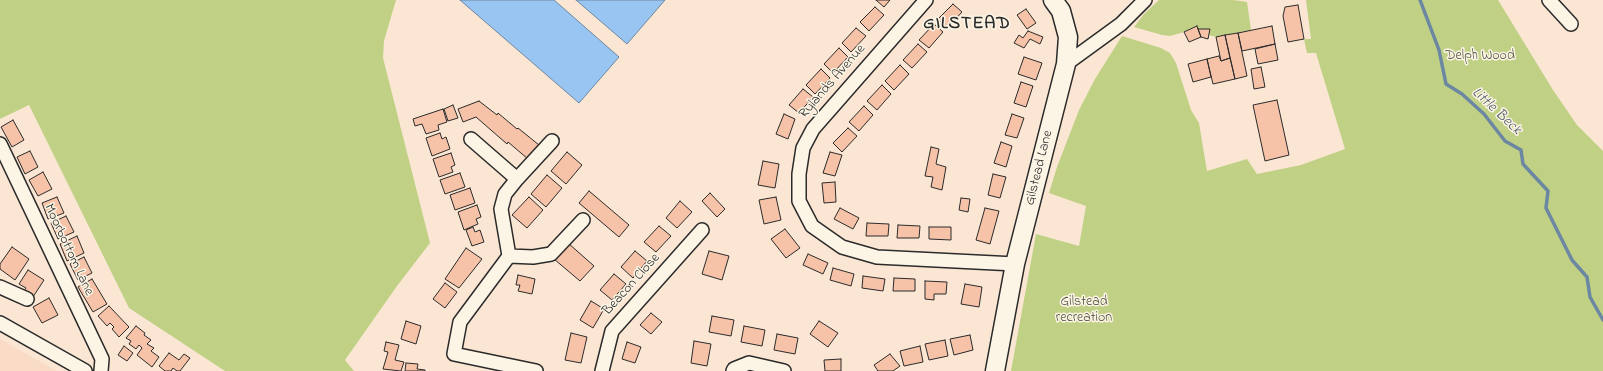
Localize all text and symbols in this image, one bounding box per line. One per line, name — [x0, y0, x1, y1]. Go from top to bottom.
district label: GILSTEAD — [923, 14, 1011, 36]
street label: Rylands Avenue — [796, 42, 870, 122]
park label: Delph Wood — [1445, 49, 1515, 65]
water label: Little Beck — [1467, 84, 1525, 140]
street label: Gilstead Lane — [1023, 129, 1057, 207]
street label: Moorbottom Lane — [39, 202, 97, 298]
street label: Beacon Close — [600, 250, 664, 320]
park label: Gilstead recreation — [1056, 295, 1112, 328]

